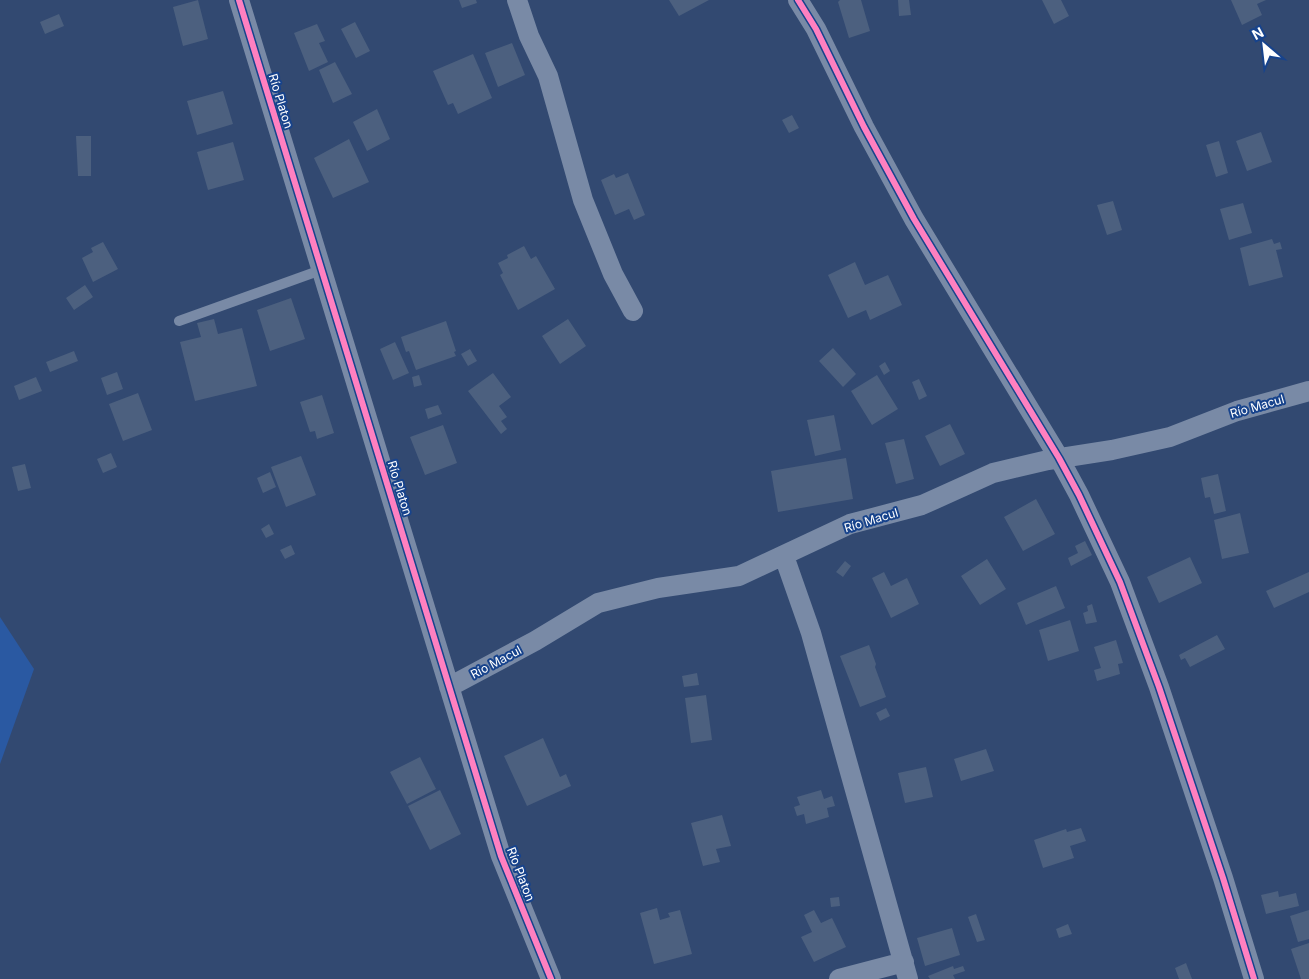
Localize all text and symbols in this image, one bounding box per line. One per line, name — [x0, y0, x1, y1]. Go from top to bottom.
north arrow — [1239, 20, 1289, 70]
text: N — [1249, 23, 1266, 43]
street label: Río Platon — [266, 72, 296, 130]
street label: Río Macul — [1228, 391, 1286, 421]
street label: Río Platon — [385, 459, 415, 517]
street label: Río Macul — [842, 505, 900, 535]
street label: Río Macul — [468, 642, 524, 682]
street label: Río Platon — [504, 845, 538, 903]

